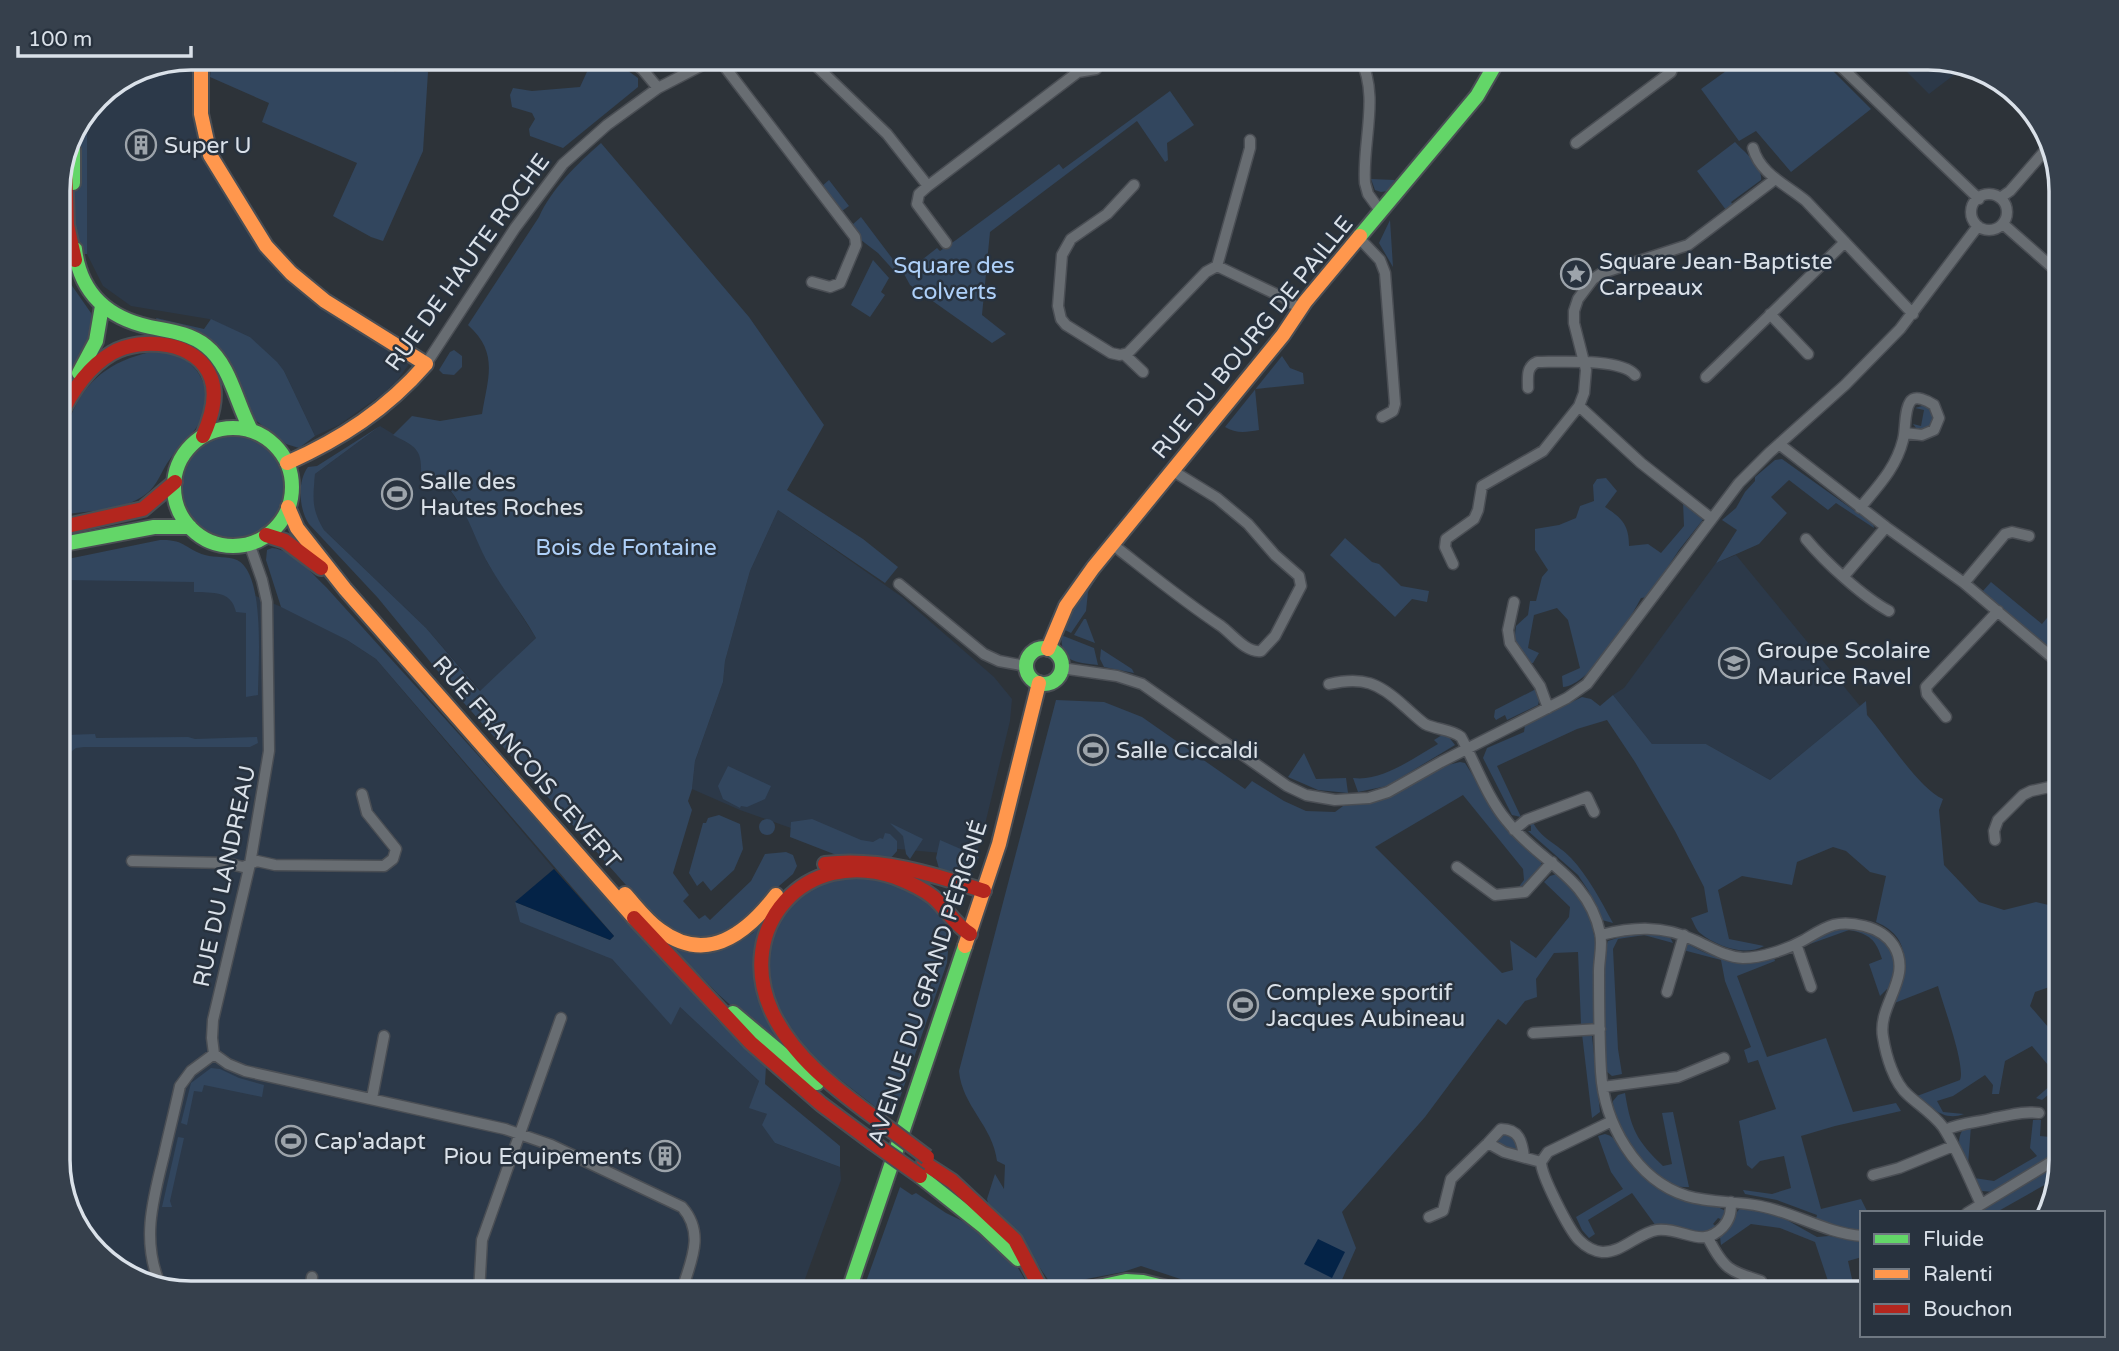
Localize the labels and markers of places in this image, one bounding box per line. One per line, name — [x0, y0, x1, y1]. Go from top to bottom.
building icon: Super U — [124, 128, 158, 162]
place label: Super U — [164, 132, 252, 160]
place label: Square Jean-Baptiste Carpeaux — [1599, 248, 1833, 302]
place icon: Square Jean-Baptiste Carpeaux — [1559, 257, 1593, 291]
place label: Salle des Hautes Roches — [420, 468, 584, 522]
sports icon: Salle des Hautes Roches — [380, 477, 414, 511]
place label: Groupe Scolaire Maurice Ravel — [1757, 637, 1931, 691]
school or university icon: Groupe Scolaire Maurice Ravel — [1717, 646, 1751, 680]
sports icon: Salle Ciccaldi — [1076, 733, 1110, 767]
place label: Salle Ciccaldi — [1116, 737, 1259, 765]
place label: Complexe sportif Jacques Aubineau — [1266, 979, 1465, 1033]
sports icon: Complexe sportif Jacques Aubineau — [1226, 988, 1260, 1022]
sports icon: Cap'adapt — [274, 1124, 308, 1158]
place label: Cap'adapt — [314, 1128, 426, 1156]
building icon: Piou Equipements — [648, 1139, 682, 1173]
place label: Piou Equipements — [443, 1143, 642, 1171]

